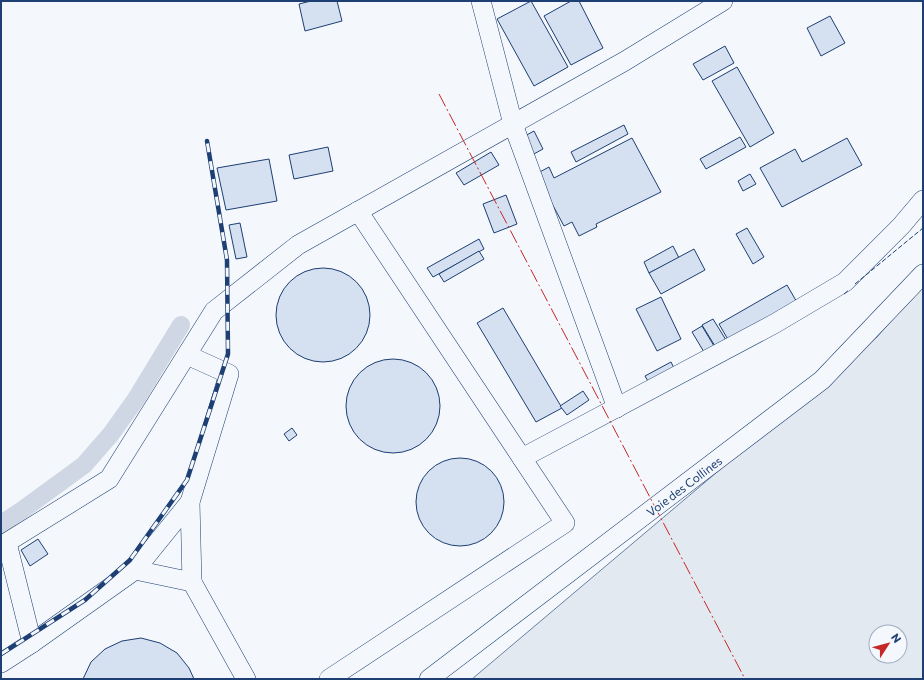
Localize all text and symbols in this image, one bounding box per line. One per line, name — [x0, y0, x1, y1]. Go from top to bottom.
street label: Voie des Collines — [644, 453, 724, 519]
north arrow — [868, 624, 908, 664]
text: N — [889, 631, 904, 645]

